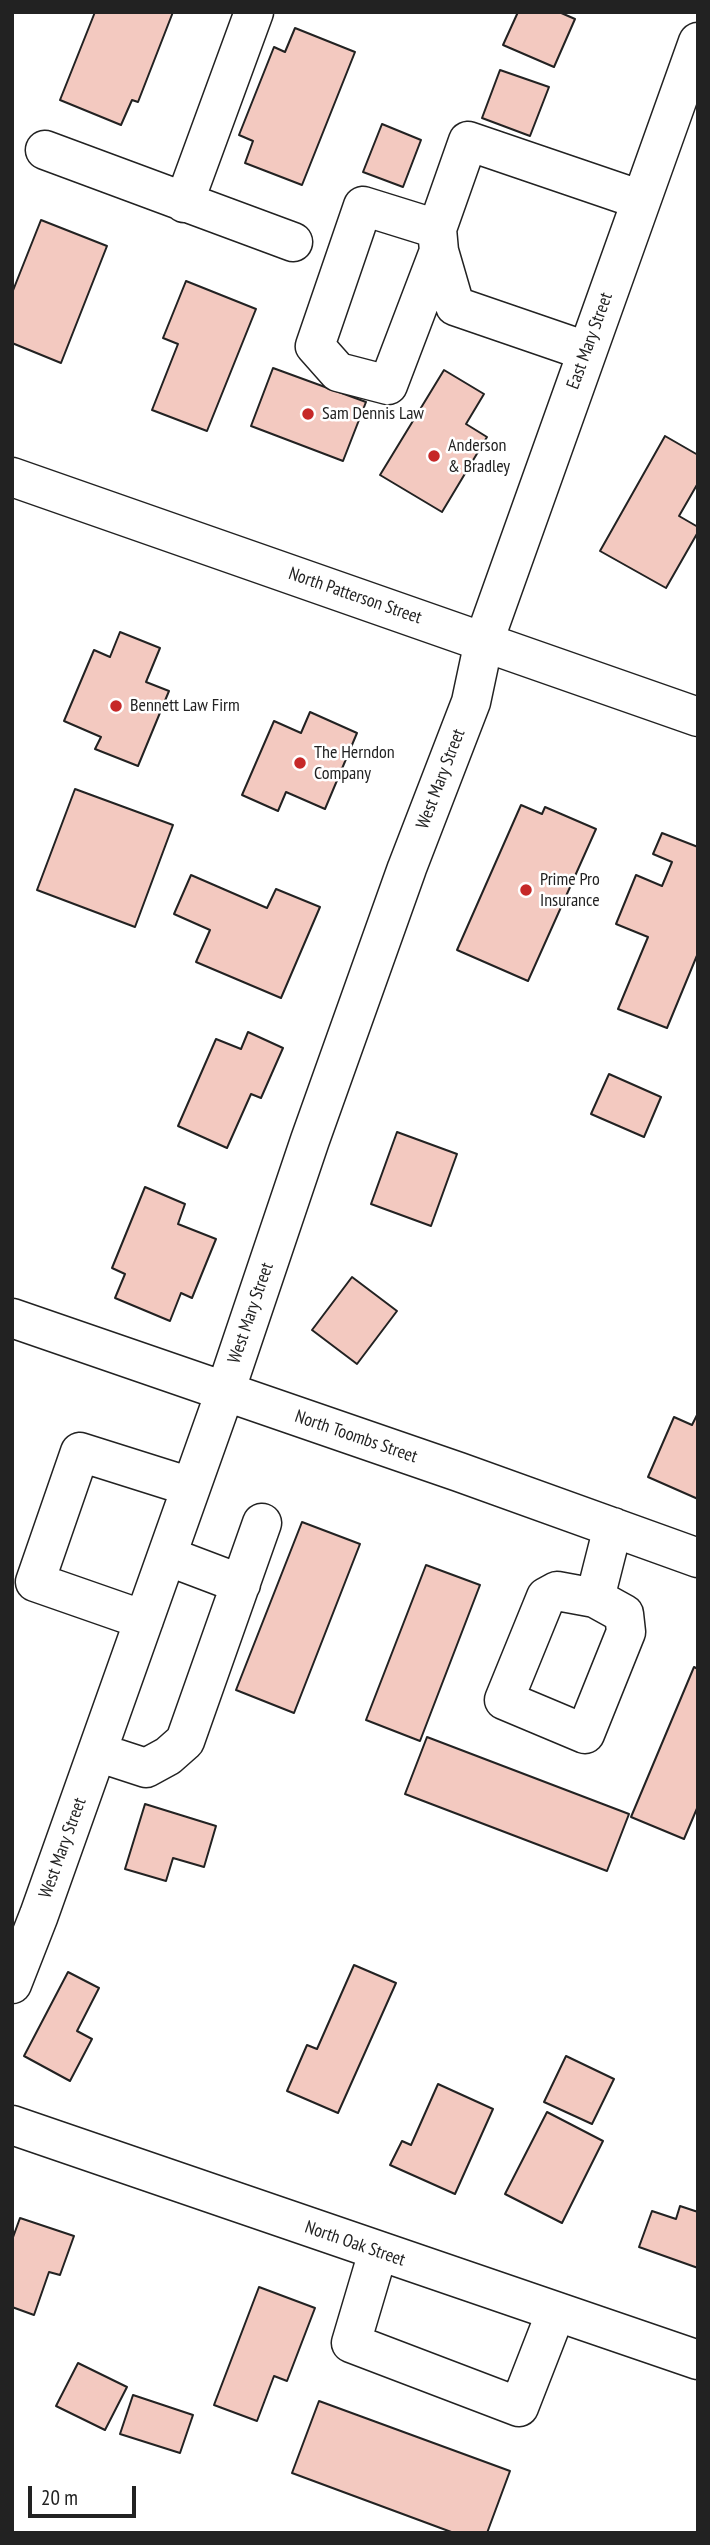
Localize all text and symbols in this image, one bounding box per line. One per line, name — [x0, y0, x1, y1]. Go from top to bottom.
street label: East Mary Street — [563, 290, 617, 392]
place label: Sam Dennis Law — [322, 403, 424, 425]
marker: Sam Dennis Law — [300, 406, 316, 422]
place label: Anderson & Bradley — [448, 435, 510, 478]
marker: Anderson & Bradley — [426, 448, 442, 464]
street label: North Patterson Street — [286, 563, 424, 629]
place label: Bennett Law Firm — [130, 695, 240, 717]
marker: Bennett Law Firm — [108, 698, 124, 714]
street label: West Mary Street — [412, 726, 470, 832]
place label: The Herndon Company — [314, 742, 395, 784]
marker: The Herndon Company — [292, 755, 308, 771]
place label: Prime Pro Insurance — [540, 869, 600, 912]
marker: Prime Pro Insurance — [518, 882, 534, 898]
street label: West Mary Street — [224, 1260, 278, 1366]
street label: North Toombs Street — [292, 1406, 420, 1468]
street label: West Mary Street — [35, 1795, 91, 1901]
street label: North Oak Street — [302, 2217, 408, 2271]
scale bar — [32, 2472, 140, 2516]
text: 20 m — [41, 2484, 78, 2511]

